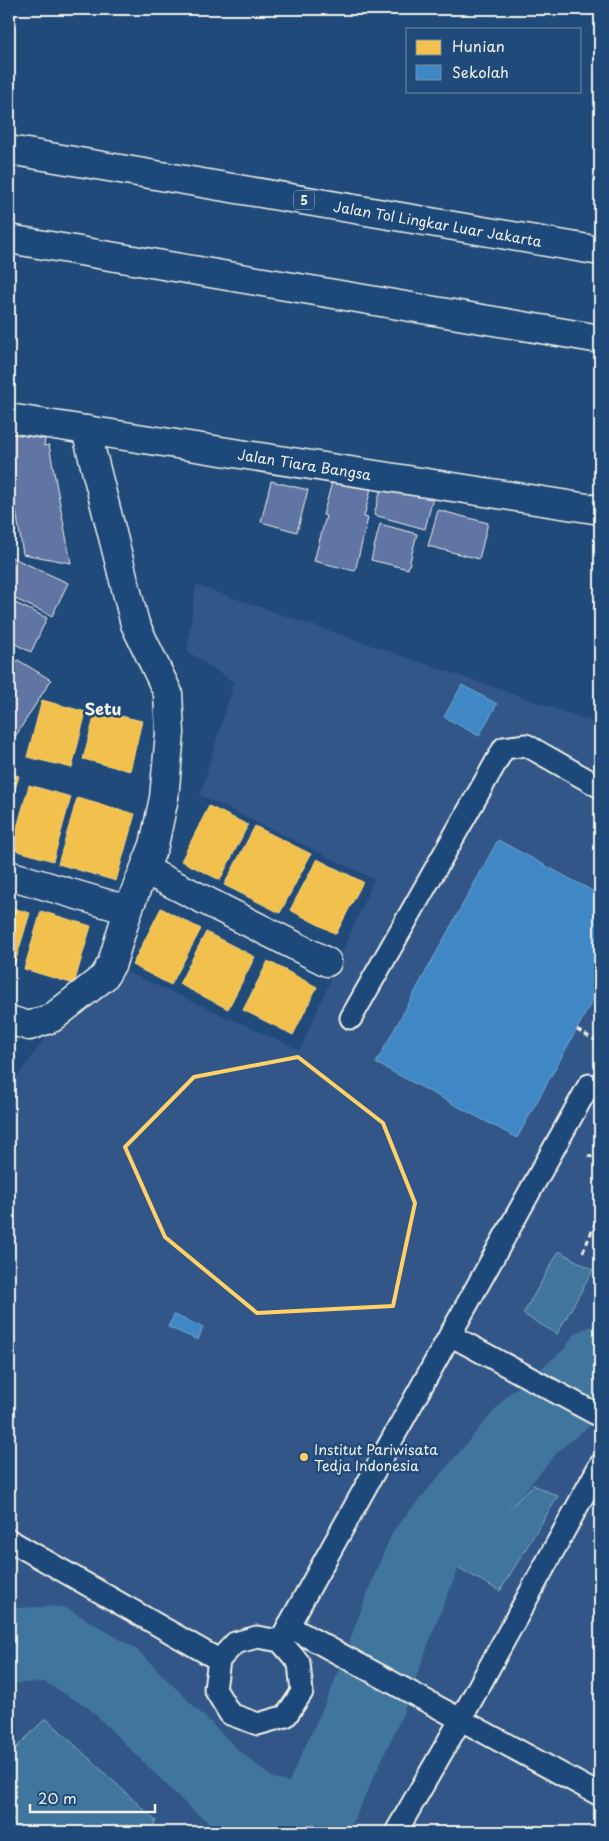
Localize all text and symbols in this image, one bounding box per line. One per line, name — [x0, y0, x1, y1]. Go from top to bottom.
legend — [406, 28, 582, 92]
text: Hunian — [452, 34, 505, 57]
text: Sekolah — [452, 60, 509, 83]
road number: 5 — [294, 190, 314, 210]
street label: Jalan Tol Lingkar Luar Jakarta — [332, 195, 544, 251]
street label: Jalan Tiara Bangsa — [236, 443, 373, 485]
district label: Setu — [85, 696, 121, 720]
place label: Institut Pariwisata Tedja Indonesia — [314, 1439, 438, 1476]
marker: Institut Pariwisata Tedja Indonesia — [298, 1451, 310, 1463]
scale bar — [30, 1781, 155, 1813]
text: 20 m — [38, 1786, 77, 1809]

